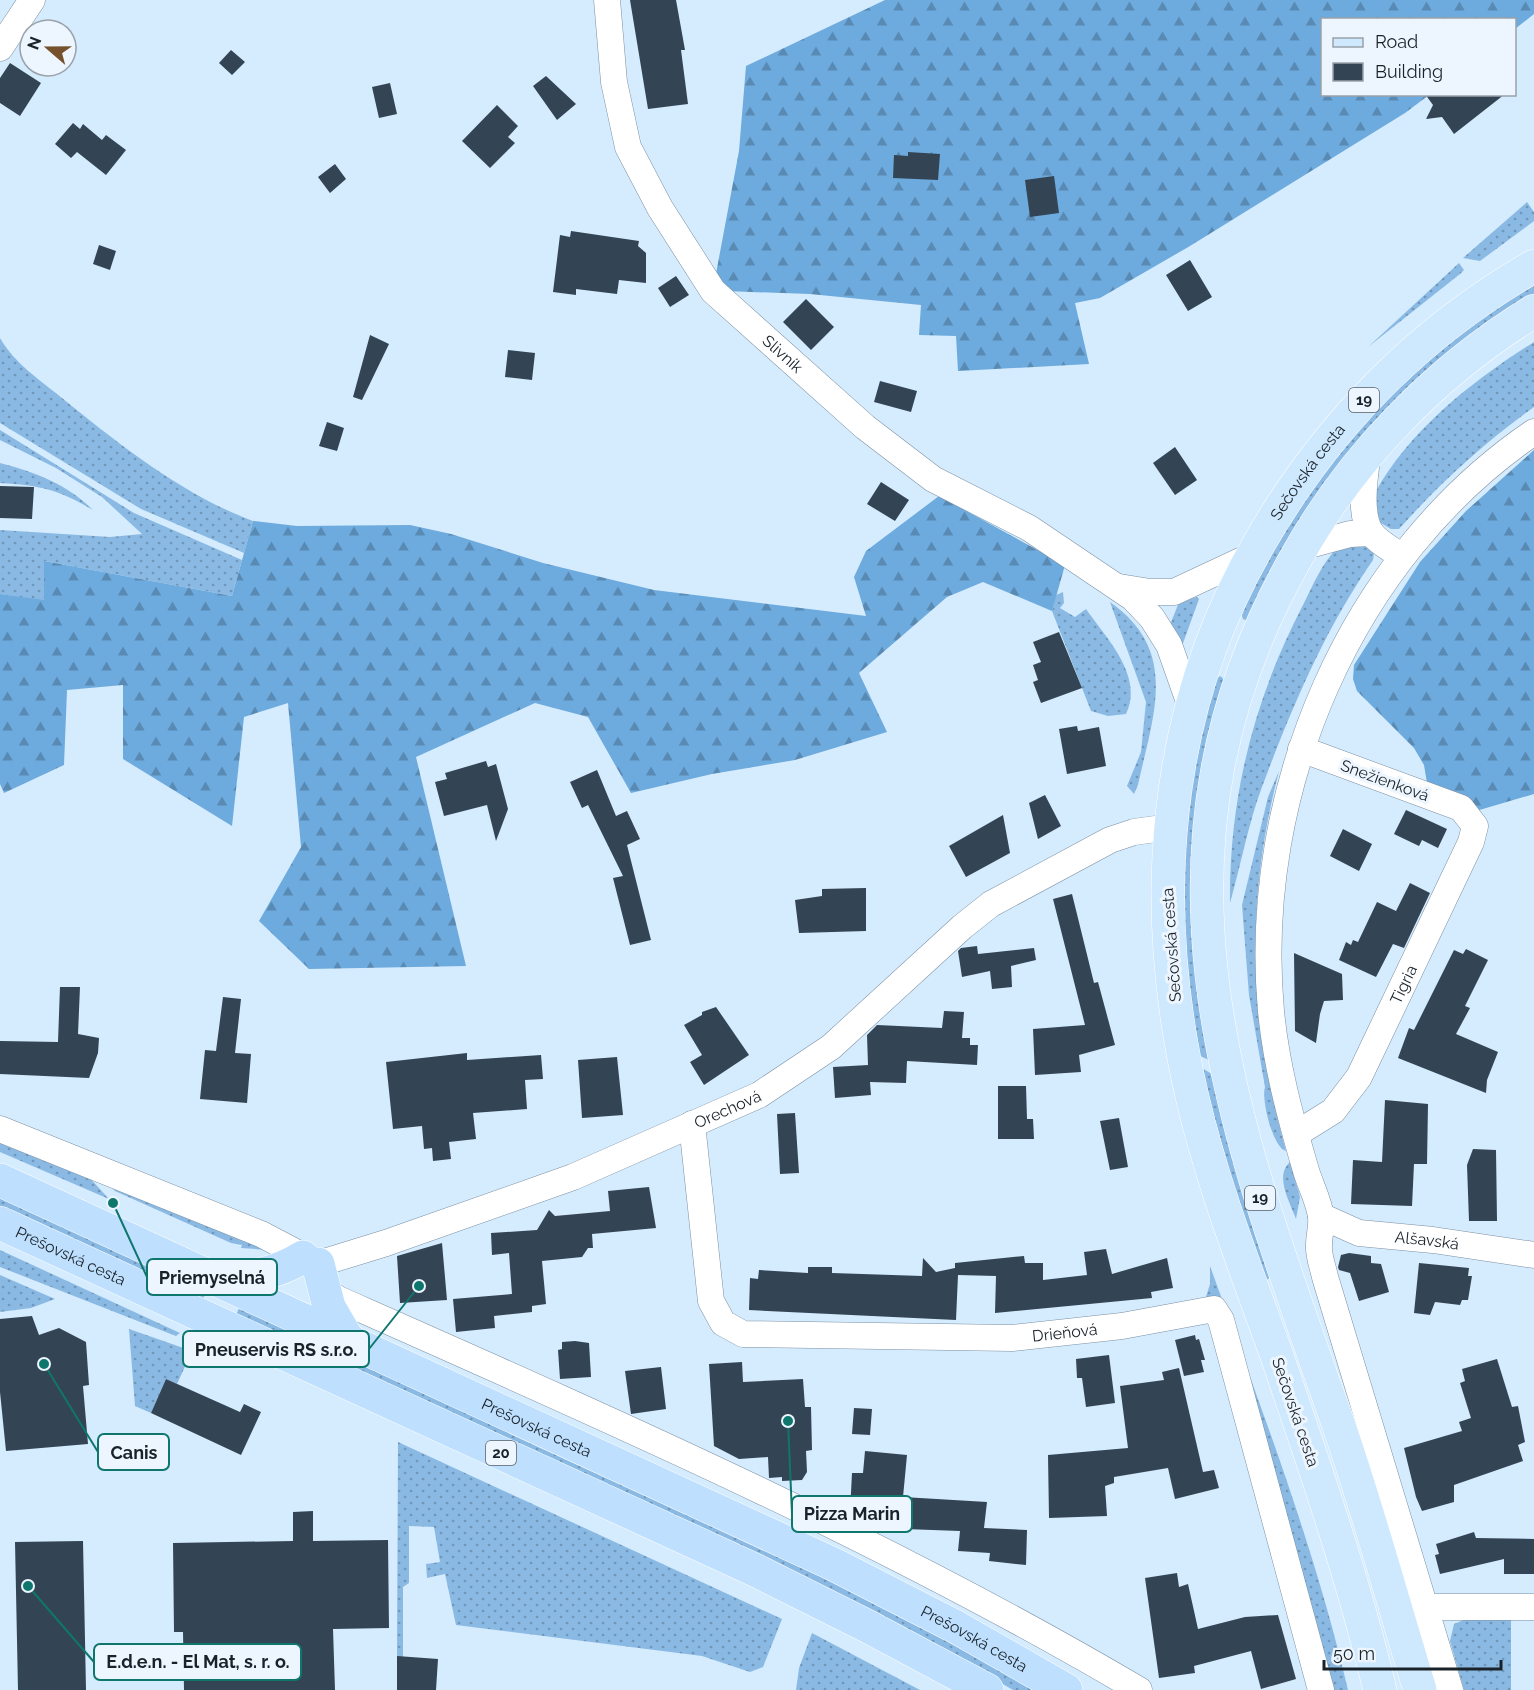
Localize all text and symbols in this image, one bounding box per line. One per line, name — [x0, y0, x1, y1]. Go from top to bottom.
north arrow — [18, 18, 78, 78]
legend — [1321, 18, 1516, 96]
text: Road — [1375, 31, 1418, 52]
text: N — [23, 34, 45, 52]
text: Building — [1375, 61, 1443, 82]
street label: Slivník — [759, 331, 807, 377]
road number: 19 — [1349, 388, 1379, 412]
street label: Sečovská cesta — [1266, 420, 1349, 524]
street label: Snežienková — [1338, 756, 1432, 805]
street label: Sečovská cesta — [1158, 887, 1185, 1003]
street label: Tigria — [1386, 962, 1421, 1007]
street label: Orechová — [691, 1086, 764, 1132]
road number: 19 — [1245, 1186, 1275, 1210]
street label: Prešovská cesta — [13, 1223, 129, 1290]
street label: Alšavská — [1394, 1227, 1460, 1254]
callout: Priemyselná — [147, 1259, 277, 1295]
text: Priemyselná — [159, 1267, 265, 1288]
street label: Drieňová — [1031, 1320, 1098, 1346]
callout: Pneuservis RS s.r.o. — [183, 1331, 369, 1367]
text: Pneuservis RS s.r.o. — [195, 1339, 357, 1360]
street label: Sečovská cesta — [1268, 1355, 1323, 1469]
street label: Prešovská cesta — [478, 1394, 595, 1461]
callout: Canis — [98, 1434, 169, 1470]
road number: 20 — [486, 1441, 516, 1465]
text: Canis — [110, 1442, 158, 1463]
callout: Pizza Marin — [792, 1496, 912, 1532]
text: Pizza Marin — [804, 1503, 900, 1524]
street label: Prešovská cesta — [918, 1602, 1031, 1676]
scale bar — [1324, 1633, 1501, 1671]
text: 50 m — [1333, 1643, 1375, 1664]
callout: E.d.e.n. - El Mat, s. r. o. — [94, 1644, 301, 1680]
text: E.d.e.n. - El Mat, s. r. o. — [106, 1651, 290, 1672]

